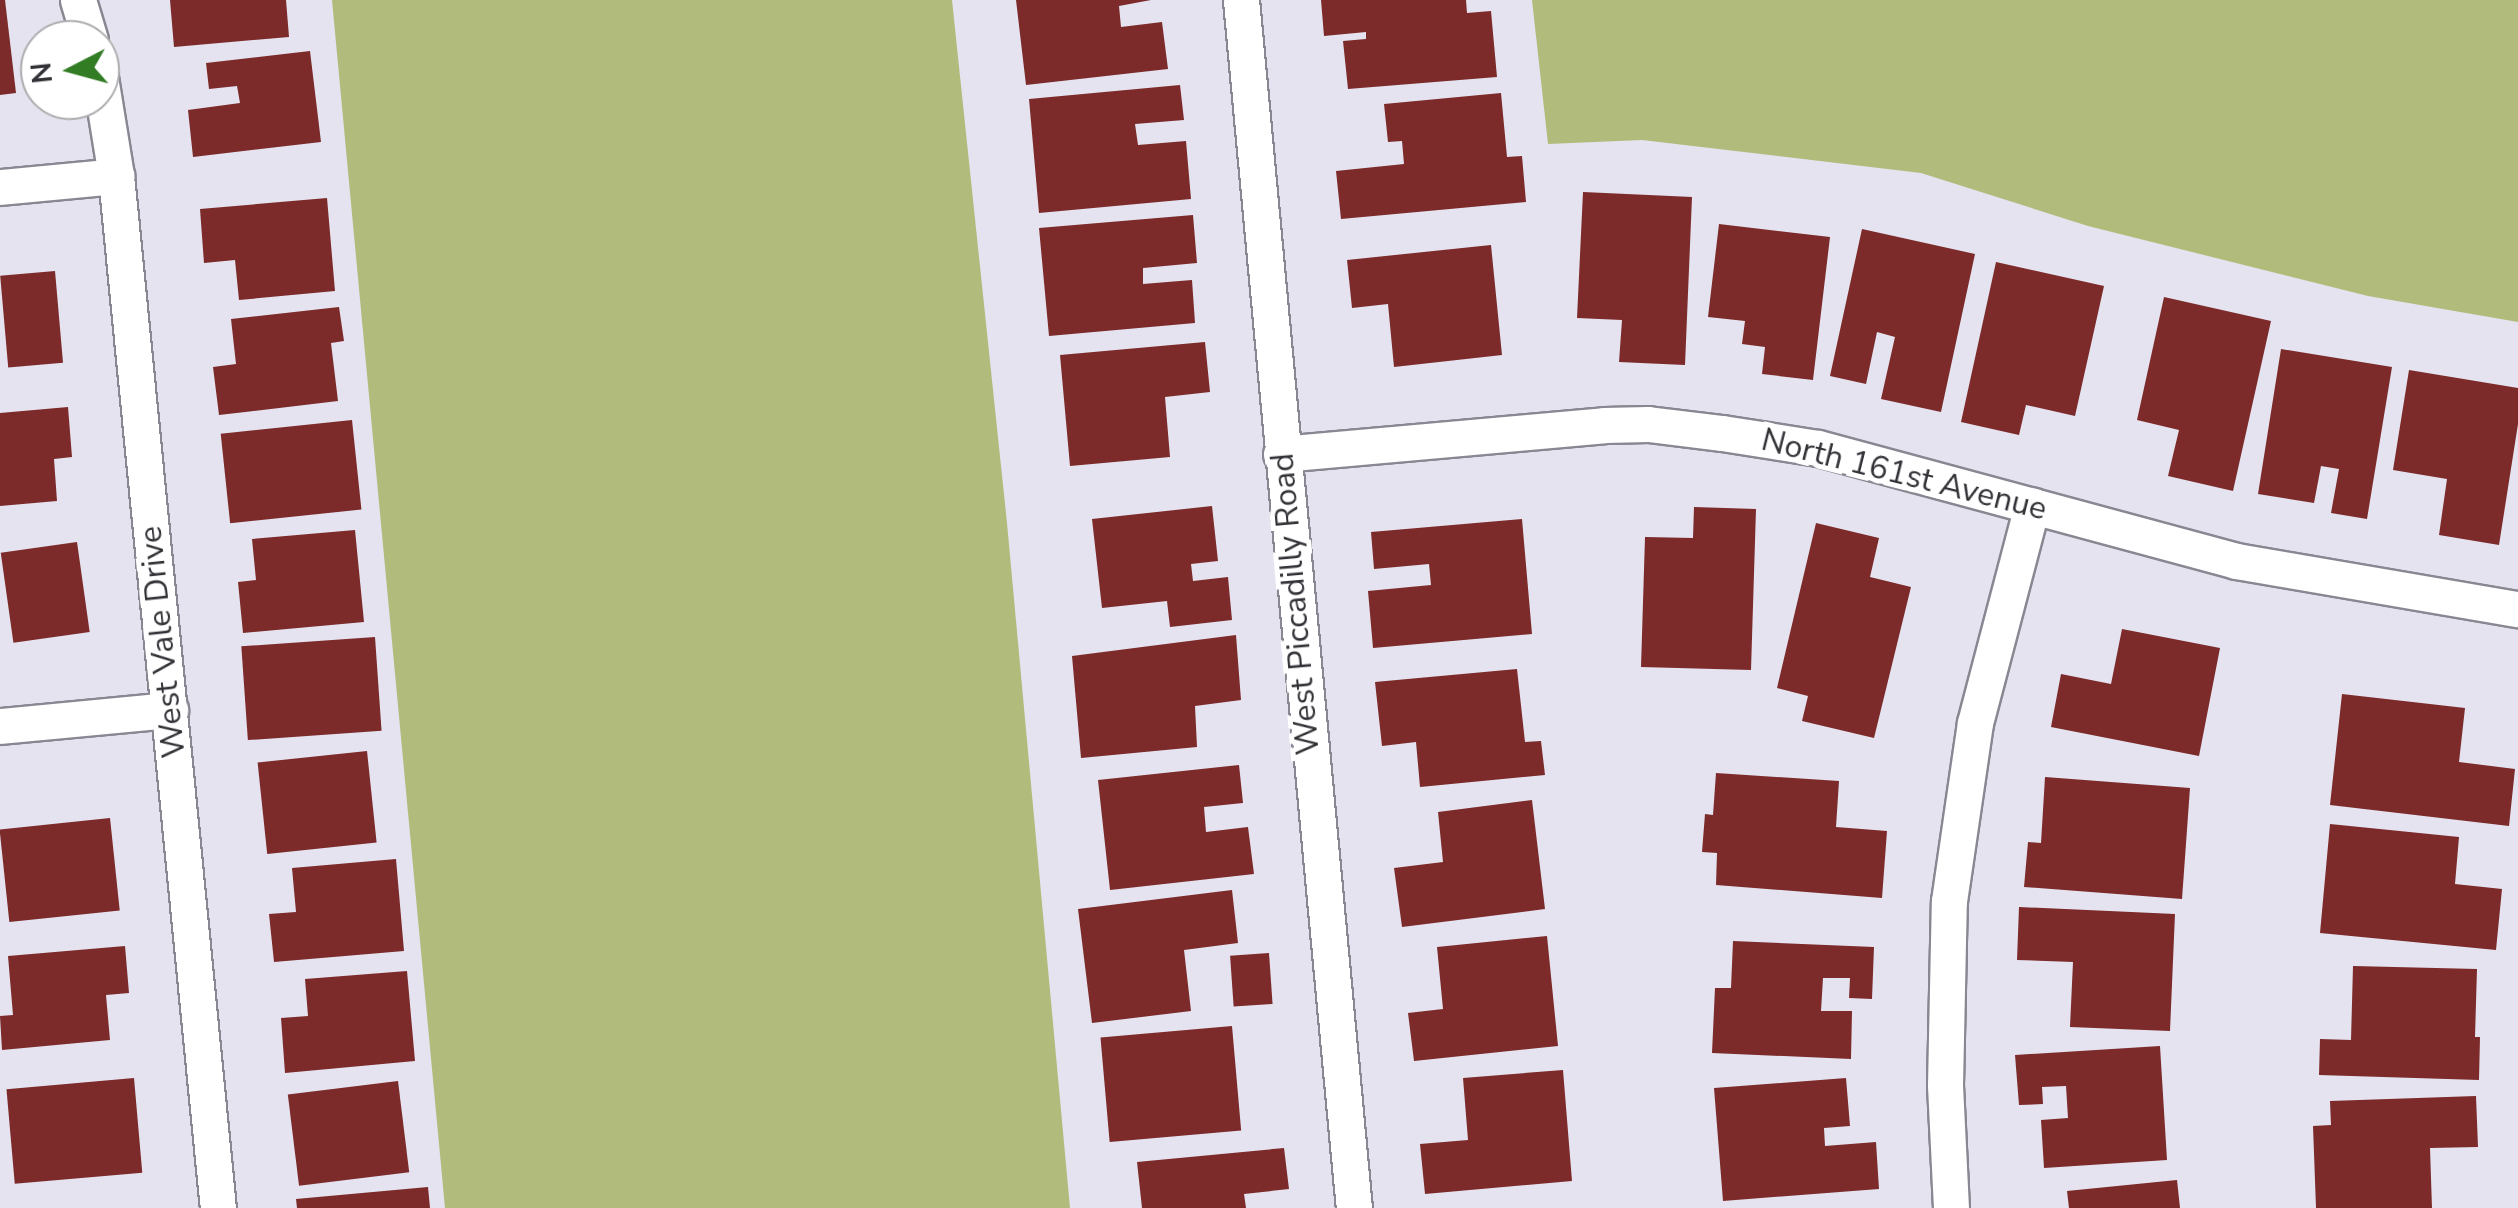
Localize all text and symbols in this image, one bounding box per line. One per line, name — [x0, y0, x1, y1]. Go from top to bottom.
north arrow — [20, 20, 120, 120]
text: N — [22, 61, 62, 85]
street label: North 161st Avenue — [1757, 421, 2051, 529]
street label: West Piccadilly Road — [1264, 452, 1328, 756]
street label: West Vale Drive — [132, 524, 194, 760]

